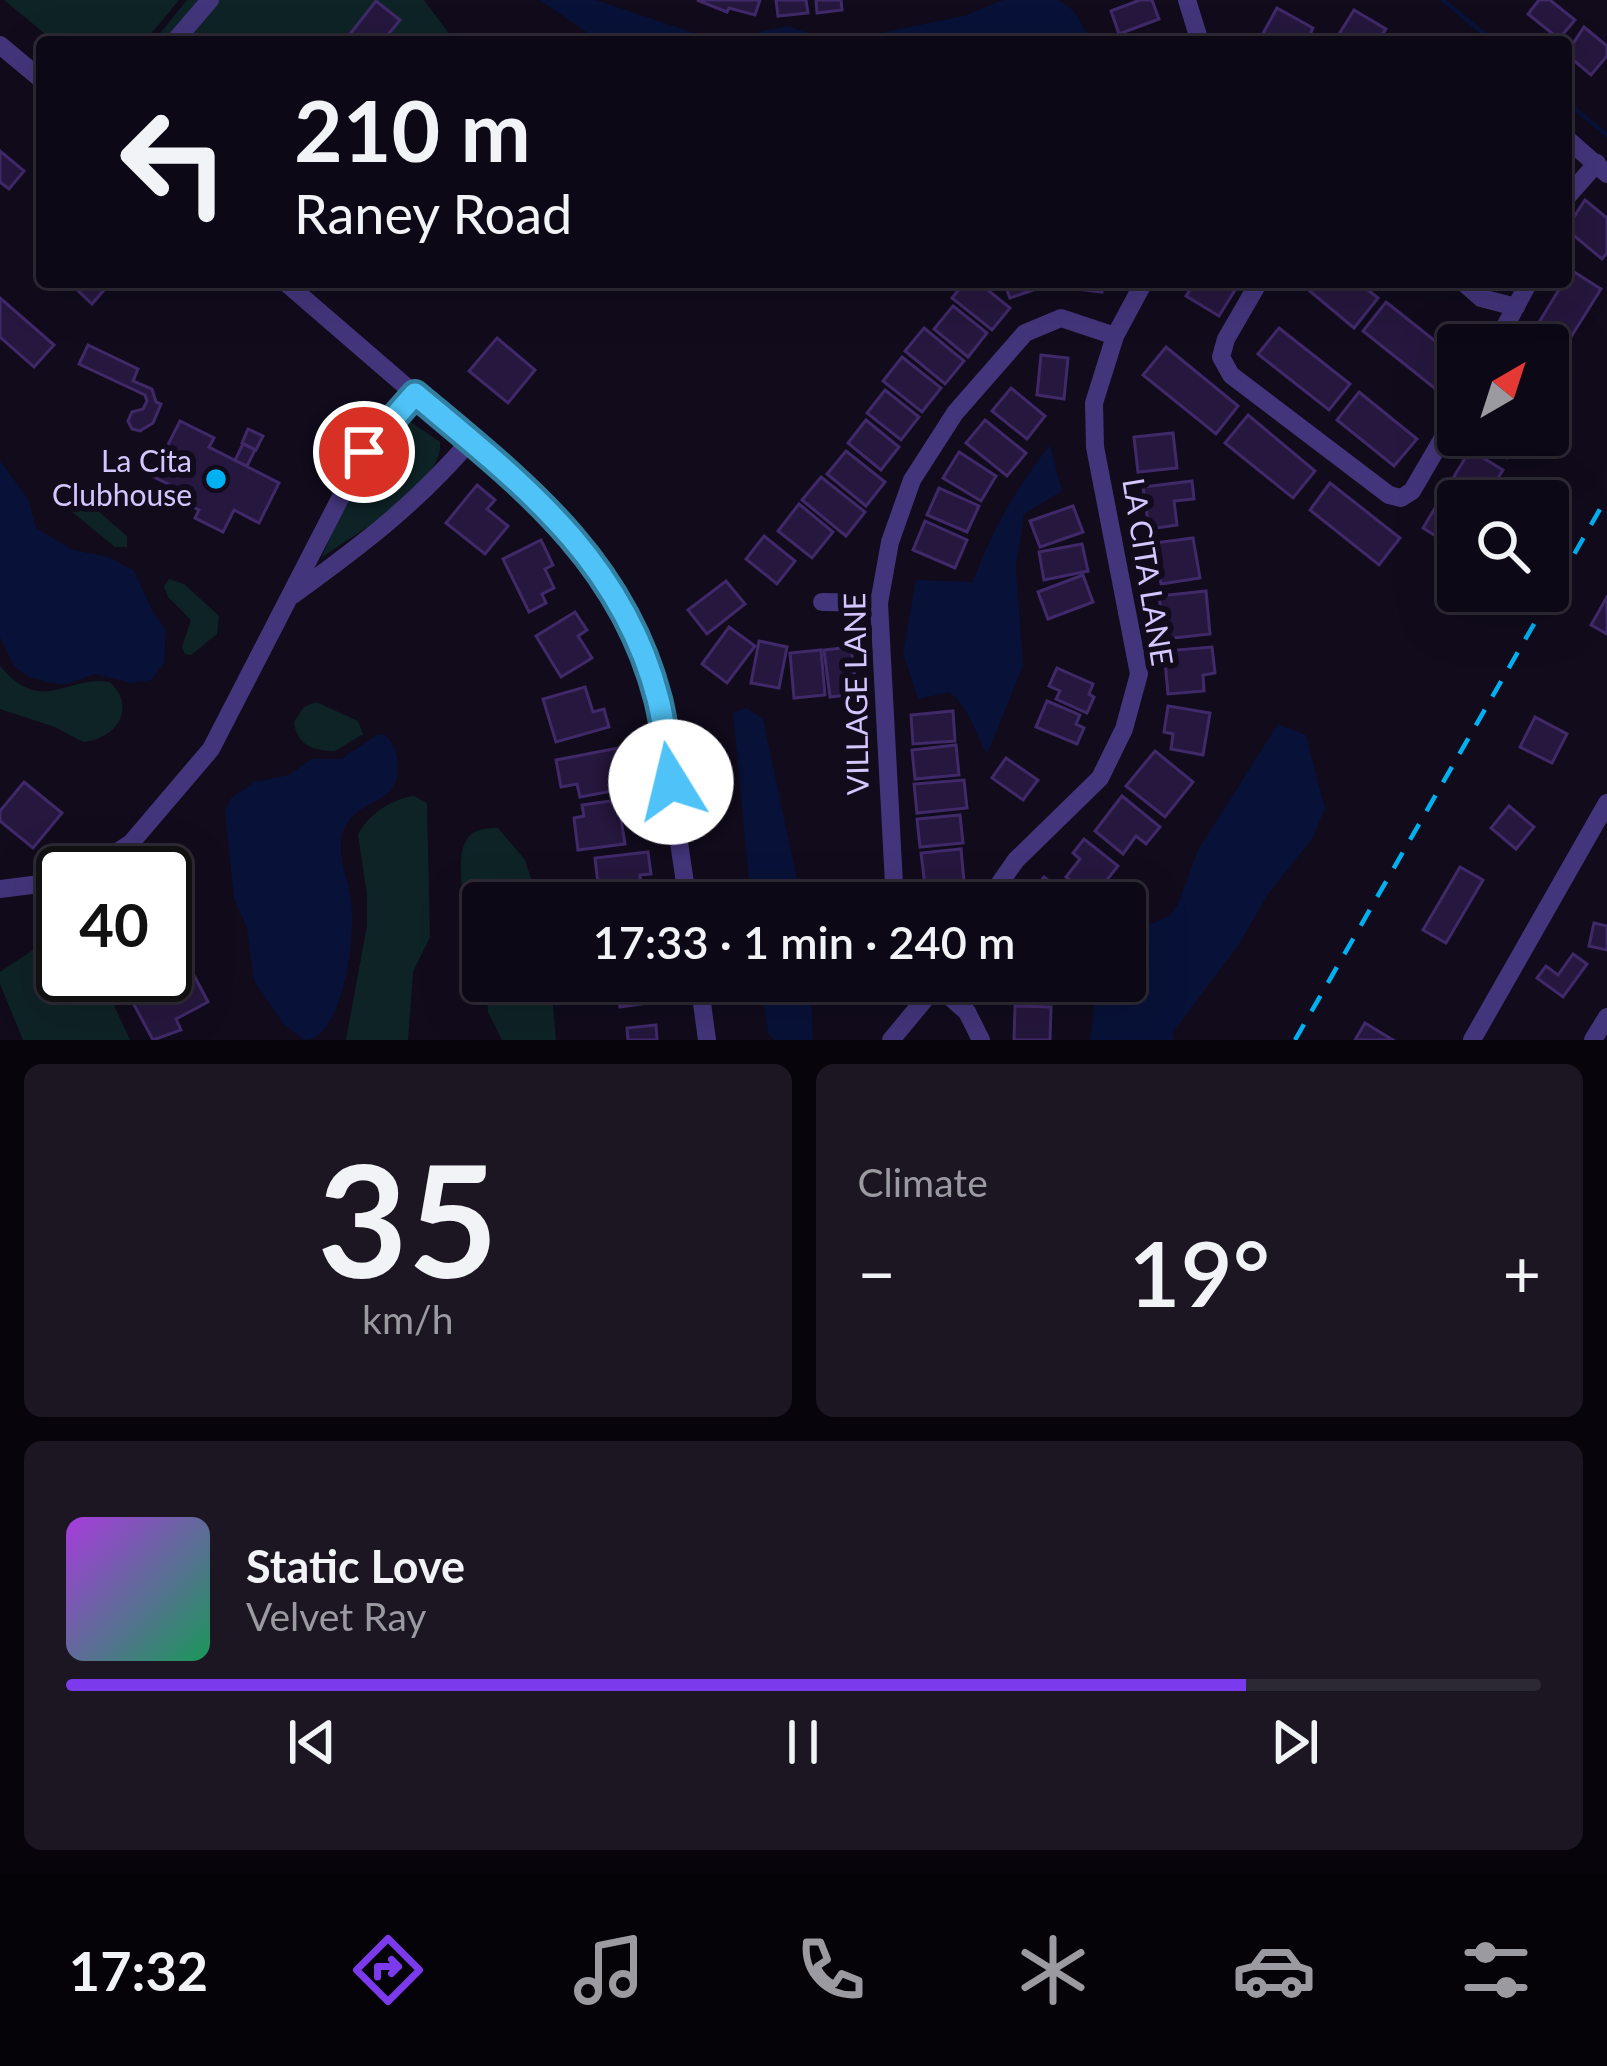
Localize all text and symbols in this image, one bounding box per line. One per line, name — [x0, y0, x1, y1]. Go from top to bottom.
text: 210 m — [294, 79, 531, 180]
icon: left — [96, 84, 252, 240]
text: Raney Road — [294, 181, 572, 246]
north arrow — [1437, 324, 1569, 456]
map controls — [1437, 324, 1569, 612]
pin — [313, 401, 415, 503]
icon: arrive — [331, 419, 397, 485]
place label: La Cita Clubhouse — [52, 442, 192, 512]
marker: La Cita Clubhouse — [203, 466, 229, 492]
street label: LA CITA LANE — [1116, 475, 1182, 668]
button: search — [1437, 480, 1569, 612]
street label: VILLAGE LANE — [835, 593, 875, 795]
position arrow — [608, 719, 734, 845]
speed limit sign: 40 — [36, 846, 192, 1002]
text: 17:33 · 1 min · 240 m — [593, 915, 1015, 969]
text: 35 — [317, 1124, 498, 1311]
text: Climate — [858, 1159, 988, 1205]
text: 19° — [1128, 1218, 1270, 1326]
text: − — [858, 1233, 896, 1312]
text: + — [1503, 1233, 1541, 1312]
text: km/h — [362, 1296, 453, 1342]
text: Static Love — [246, 1539, 465, 1593]
text: Velvet Ray — [246, 1593, 426, 1639]
icon: previous — [279, 1709, 345, 1775]
icon: pause — [770, 1709, 836, 1775]
icon: next — [1262, 1709, 1328, 1775]
icon: directions — [346, 1928, 430, 2012]
icon: music — [567, 1928, 651, 2012]
icon: phone — [789, 1928, 873, 2012]
icon: climate — [1011, 1928, 1095, 2012]
icon: car — [1232, 1928, 1316, 2012]
icon: filters — [1454, 1928, 1538, 2012]
text: 17:32 — [69, 1938, 208, 2003]

